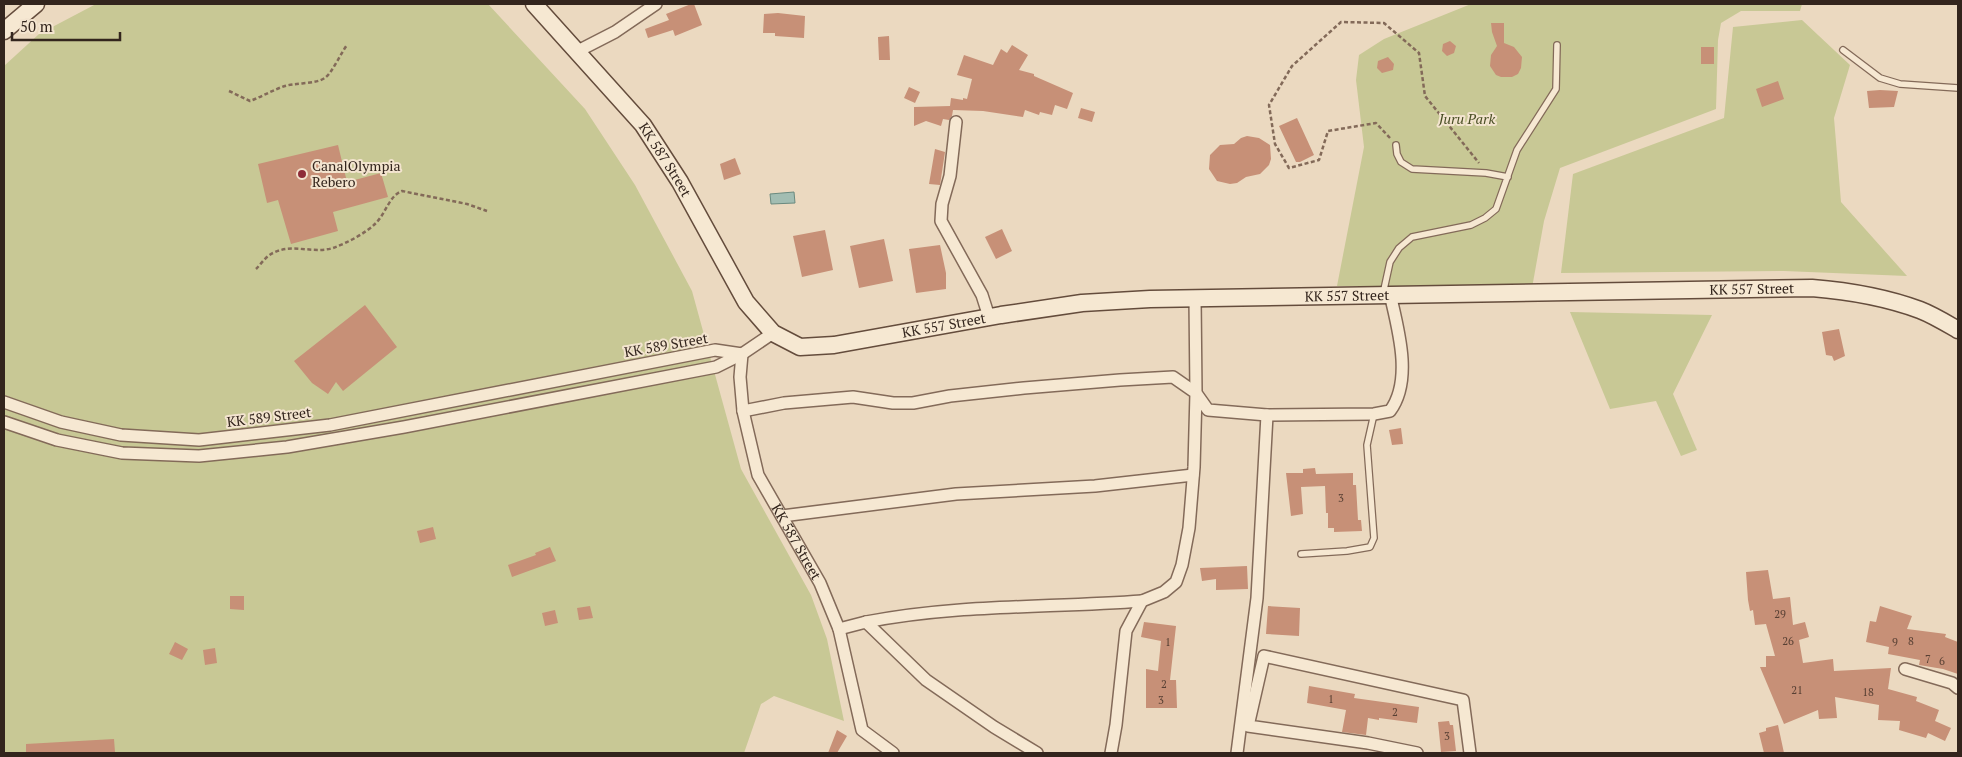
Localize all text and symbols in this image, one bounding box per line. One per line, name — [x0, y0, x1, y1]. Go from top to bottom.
scale bar — [12, 10, 120, 42]
text: 50 m — [20, 16, 53, 36]
park label: Juru Park — [1438, 109, 1495, 128]
street label: KK 587 Street — [635, 119, 697, 201]
place label: CanalOlympia Rebero — [312, 156, 401, 191]
marker: CanalOlympia Rebero — [296, 168, 308, 180]
street label: KK 557 Street — [1709, 278, 1795, 299]
street label: KK 557 Street — [1304, 285, 1390, 305]
street label: KK 557 Street — [900, 308, 988, 342]
street label: KK 589 Street — [623, 328, 710, 361]
street label: KK 589 Street — [226, 402, 313, 431]
house number: 3 — [1338, 491, 1344, 505]
street label: KK 587 Street — [767, 500, 827, 584]
house number: 29 — [1774, 607, 1786, 621]
house number: 26 — [1782, 634, 1794, 648]
house number: 8 — [1908, 634, 1914, 648]
house number: 1 — [1165, 635, 1171, 649]
house number: 9 — [1892, 635, 1898, 649]
house number: 7 — [1925, 652, 1931, 666]
house number: 6 — [1939, 654, 1945, 668]
house number: 2 — [1161, 677, 1167, 691]
house number: 21 — [1791, 683, 1803, 697]
house number: 18 — [1862, 685, 1874, 699]
house number: 1 — [1328, 692, 1334, 706]
house number: 3 — [1158, 693, 1164, 707]
house number: 2 — [1392, 705, 1398, 719]
house number: 3 — [1444, 729, 1450, 743]

